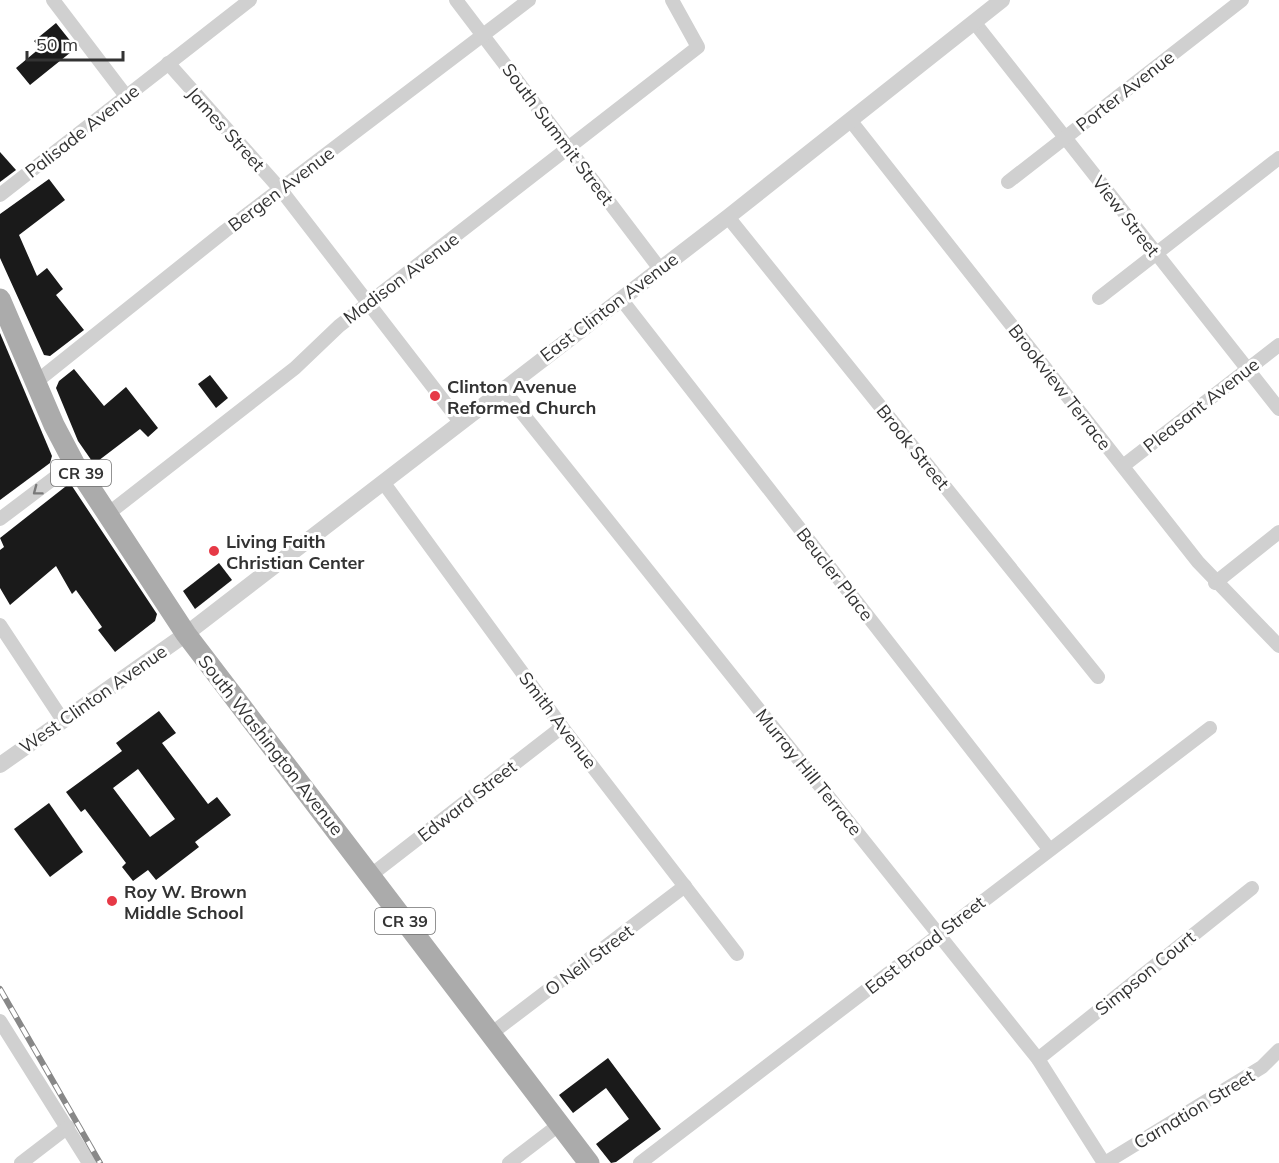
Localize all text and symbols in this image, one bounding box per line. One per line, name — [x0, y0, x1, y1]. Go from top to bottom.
scale bar — [27, 24, 123, 62]
text: 50 m — [36, 33, 78, 56]
street label: Porter Avenue — [1071, 45, 1179, 137]
street label: South Summit Street — [497, 59, 619, 209]
street label: Palisade Avenue — [20, 79, 144, 183]
street label: James Street — [182, 82, 270, 176]
street label: Bergen Avenue — [223, 142, 339, 236]
street label: View Street — [1087, 171, 1165, 261]
street label: Madison Avenue — [339, 227, 463, 329]
street label: East Clinton Avenue — [535, 248, 683, 366]
street label: Brookview Terrace — [1004, 319, 1116, 455]
street label: Pleasant Avenue — [1139, 353, 1263, 457]
place label: Clinton Avenue Reformed Church — [447, 375, 596, 419]
marker: Clinton Avenue Reformed Church — [428, 389, 442, 403]
street label: Brook Street — [872, 400, 954, 494]
road number: CR 39 — [51, 460, 111, 486]
one-way arrow — [33, 484, 44, 495]
street label: Beucler Place — [791, 523, 879, 625]
place label: Living Faith Christian Center — [226, 530, 365, 574]
marker: Living Faith Christian Center — [207, 544, 221, 558]
street label: West Clinton Avenue — [15, 640, 171, 758]
street label: South Washington Avenue — [193, 650, 349, 840]
street label: Smith Avenue — [514, 667, 602, 773]
street label: Murray Hill Terrace — [751, 704, 867, 840]
street label: Edward Street — [413, 755, 521, 847]
place label: Roy W. Brown Middle School — [124, 880, 247, 924]
street label: East Broad Street — [860, 891, 990, 999]
marker: Roy W. Brown Middle School — [105, 894, 119, 908]
road number: CR 39 — [375, 908, 435, 934]
street label: O Neil Street — [540, 919, 638, 1001]
street label: Simpson Court — [1090, 926, 1200, 1020]
street label: Carnation Street — [1130, 1064, 1258, 1154]

